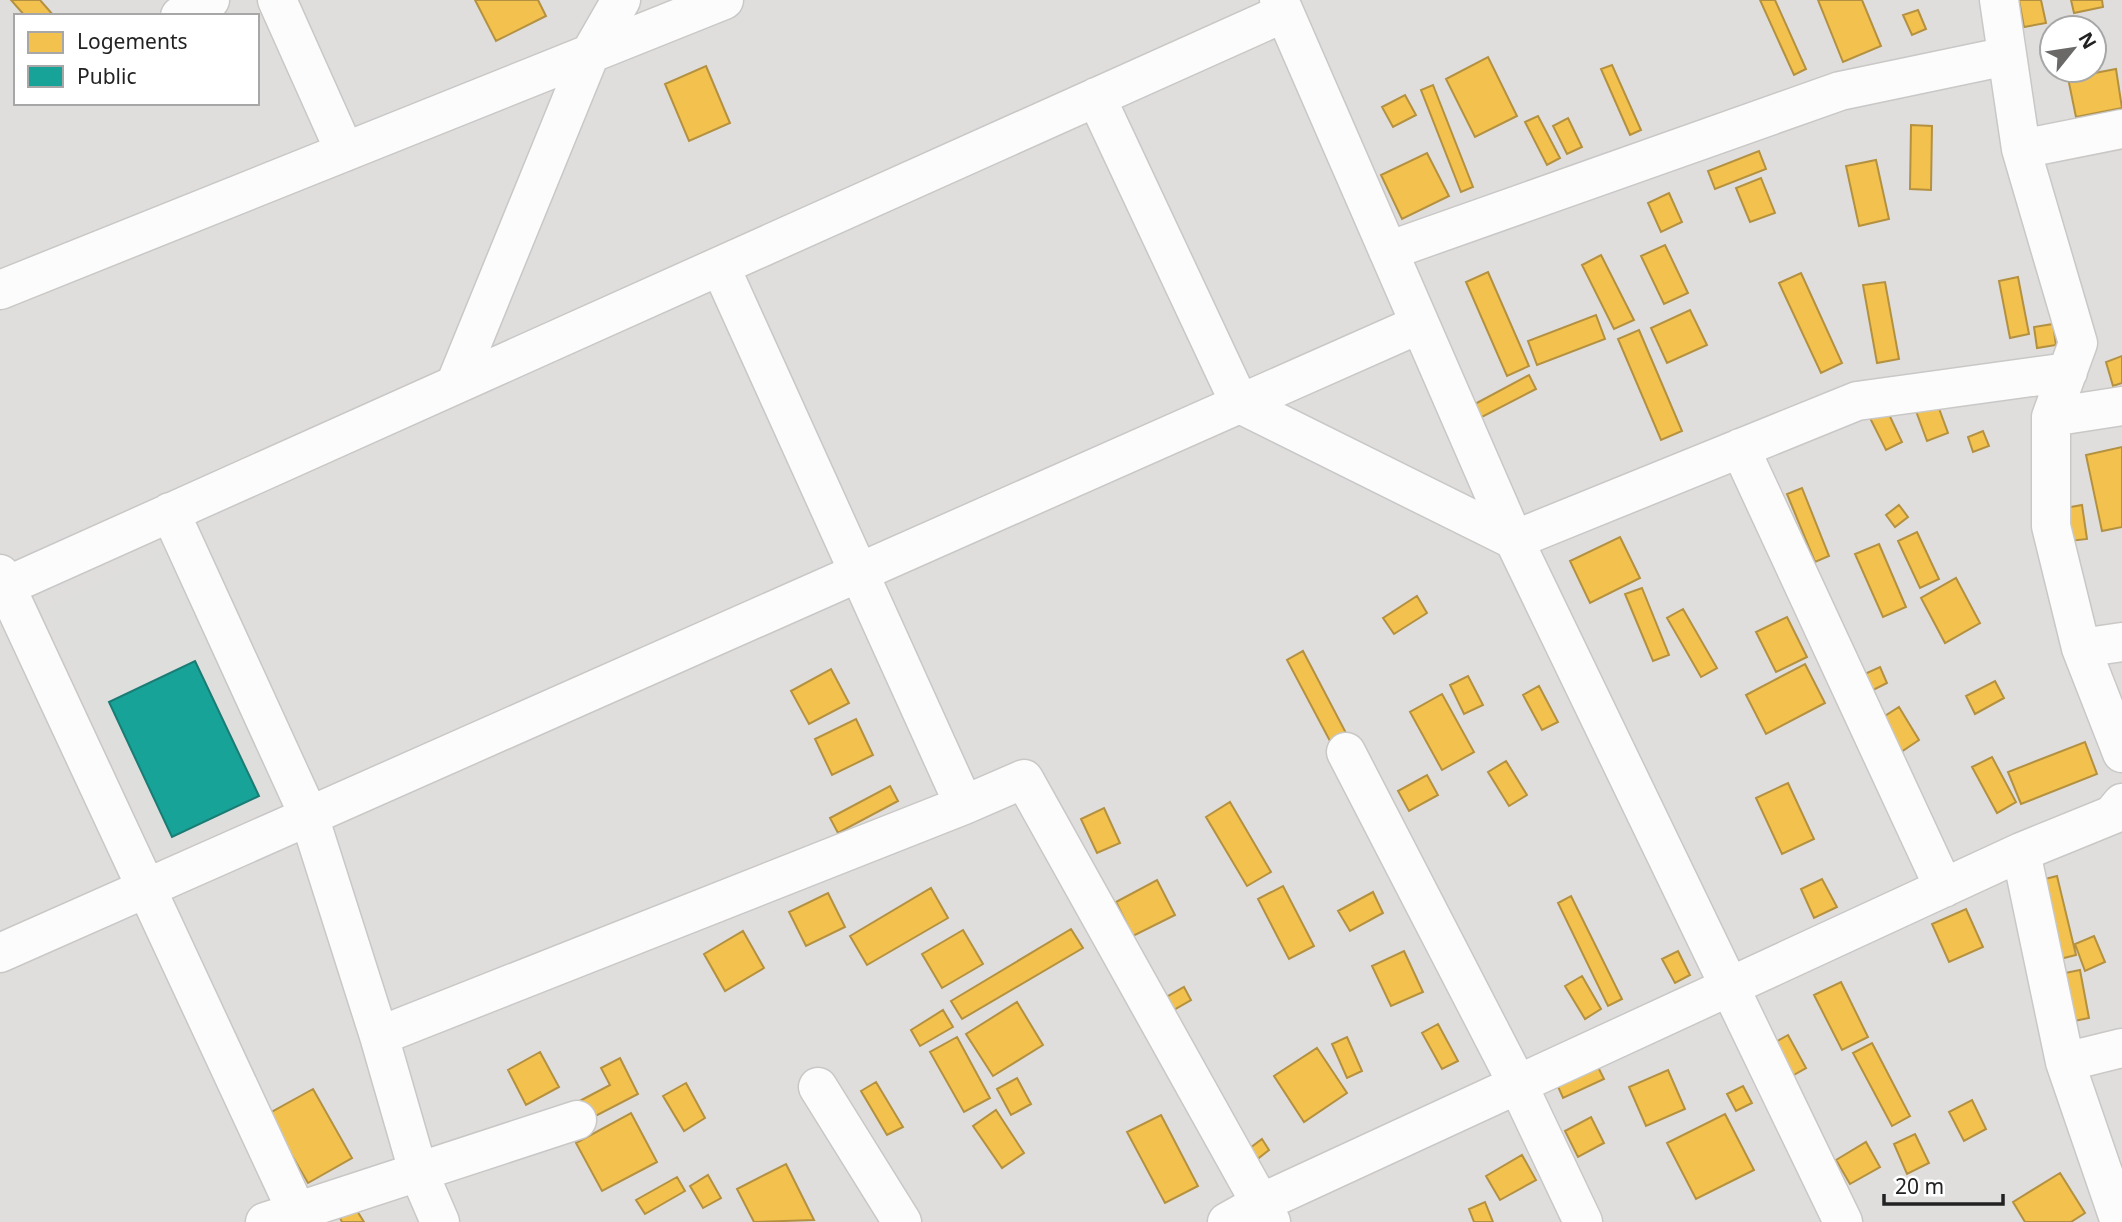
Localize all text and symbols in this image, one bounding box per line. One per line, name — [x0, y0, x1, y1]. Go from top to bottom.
legend — [14, 14, 259, 105]
north arrow — [2038, 14, 2108, 84]
text: Logements — [77, 27, 188, 55]
text: N — [2073, 27, 2103, 54]
text: Public — [77, 62, 137, 90]
scale bar — [1884, 1162, 2003, 1206]
text: 20 m — [1895, 1172, 1944, 1200]

